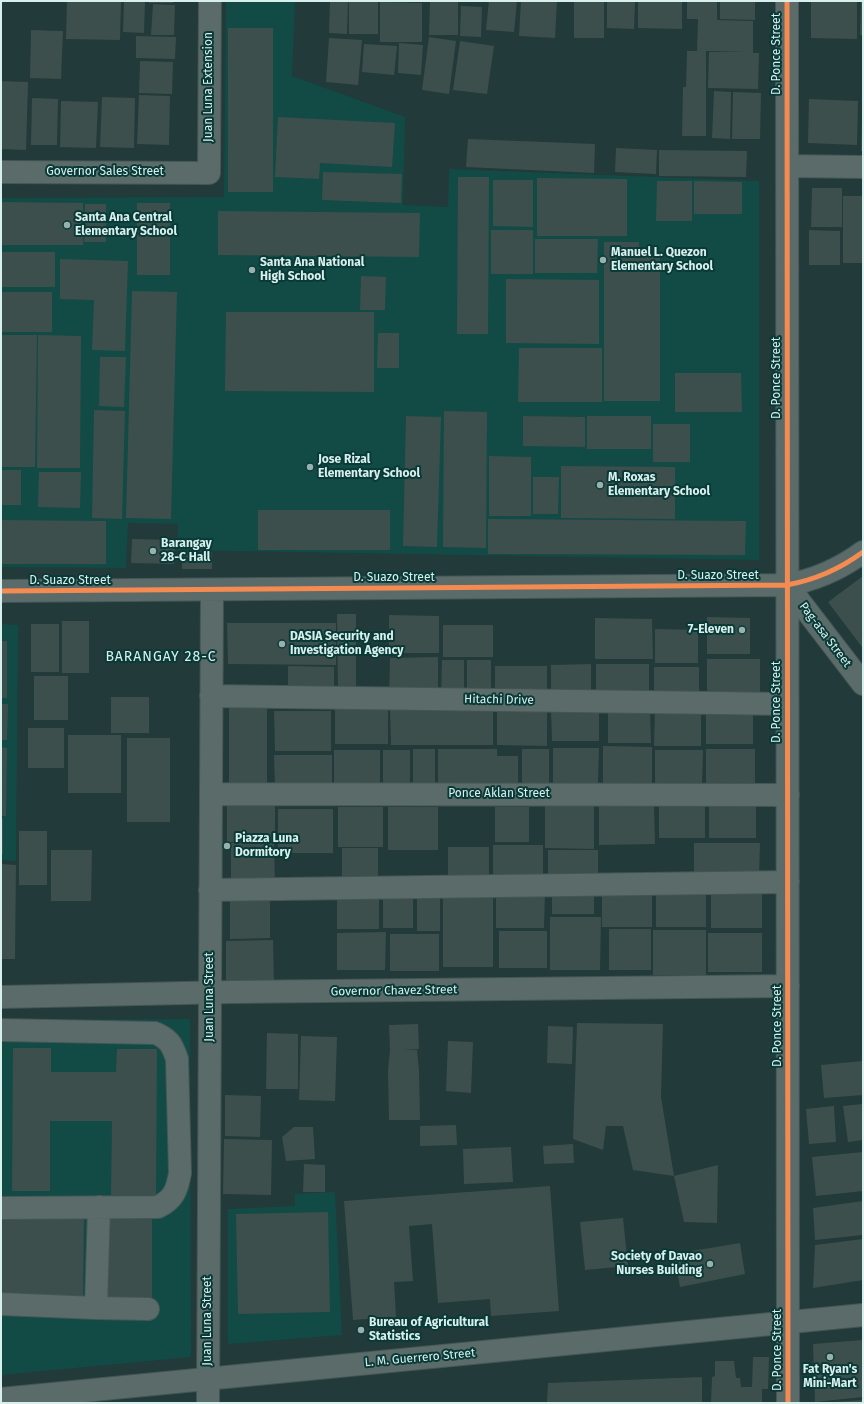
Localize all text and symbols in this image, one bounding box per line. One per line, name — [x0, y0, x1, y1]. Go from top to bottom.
street label: D. Ponce Street — [770, 13, 784, 95]
street label: Juan Luna Extension — [202, 32, 216, 142]
street label: Governor Sales Street — [46, 165, 164, 179]
place label: Santa Ana Central Elementary School — [75, 211, 177, 239]
marker: Santa Ana Central Elementary School — [62, 220, 72, 230]
place label: Manuel L. Quezon Elementary School — [611, 246, 713, 274]
marker: Manuel L. Quezon Elementary School — [598, 255, 608, 265]
place label: Santa Ana National High School — [260, 256, 364, 284]
marker: Santa Ana National High School — [247, 265, 257, 275]
street label: D. Ponce Street — [770, 337, 784, 419]
place label: Jose Rizal Elementary School — [318, 453, 420, 481]
marker: Jose Rizal Elementary School — [305, 462, 315, 472]
place label: M. Roxas Elementary School — [608, 471, 710, 499]
marker: M. Roxas Elementary School — [595, 480, 605, 490]
place label: Barangay 28-C Hall — [161, 537, 212, 565]
marker: Barangay 28-C Hall — [148, 546, 158, 556]
street label: D. Suazo Street — [677, 569, 759, 583]
street label: D. Suazo Street — [353, 571, 435, 585]
street label: D. Suazo Street — [29, 574, 111, 588]
street label: Pag-asa Street — [796, 600, 854, 670]
place label: 7-Eleven — [688, 623, 734, 637]
marker: 7-Eleven — [737, 625, 747, 635]
place label: DASIA Security and Investigation Agency — [290, 630, 404, 658]
marker: DASIA Security and Investigation Agency — [277, 639, 287, 649]
district label: BARANGAY 28-C — [105, 649, 217, 665]
street label: D. Ponce Street — [770, 661, 784, 743]
street label: Hitachi Drive — [464, 692, 534, 708]
street label: Ponce Aklan Street — [448, 787, 550, 801]
place label: Piazza Luna Dormitory — [235, 832, 299, 860]
marker: Piazza Luna Dormitory — [222, 841, 232, 851]
street label: Juan Luna Street — [203, 952, 217, 1042]
street label: Governor Chavez Street — [331, 983, 457, 999]
street label: D. Ponce Street — [771, 985, 785, 1067]
place label: Society of Davao Nurses Building — [611, 1250, 702, 1278]
marker: Society of Davao Nurses Building — [705, 1259, 715, 1269]
street label: Juan Luna Street — [201, 1276, 215, 1366]
street label: D. Ponce Street — [771, 1309, 785, 1391]
place label: Bureau of Agricultural Statistics — [369, 1316, 488, 1344]
marker: Bureau of Agricultural Statistics — [356, 1325, 366, 1335]
street label: L. M. Guerrero Street — [364, 1346, 476, 1370]
marker: Fat Ryan's Mini-Mart — [825, 1352, 835, 1362]
place label: Fat Ryan's Mini-Mart — [803, 1363, 857, 1391]

